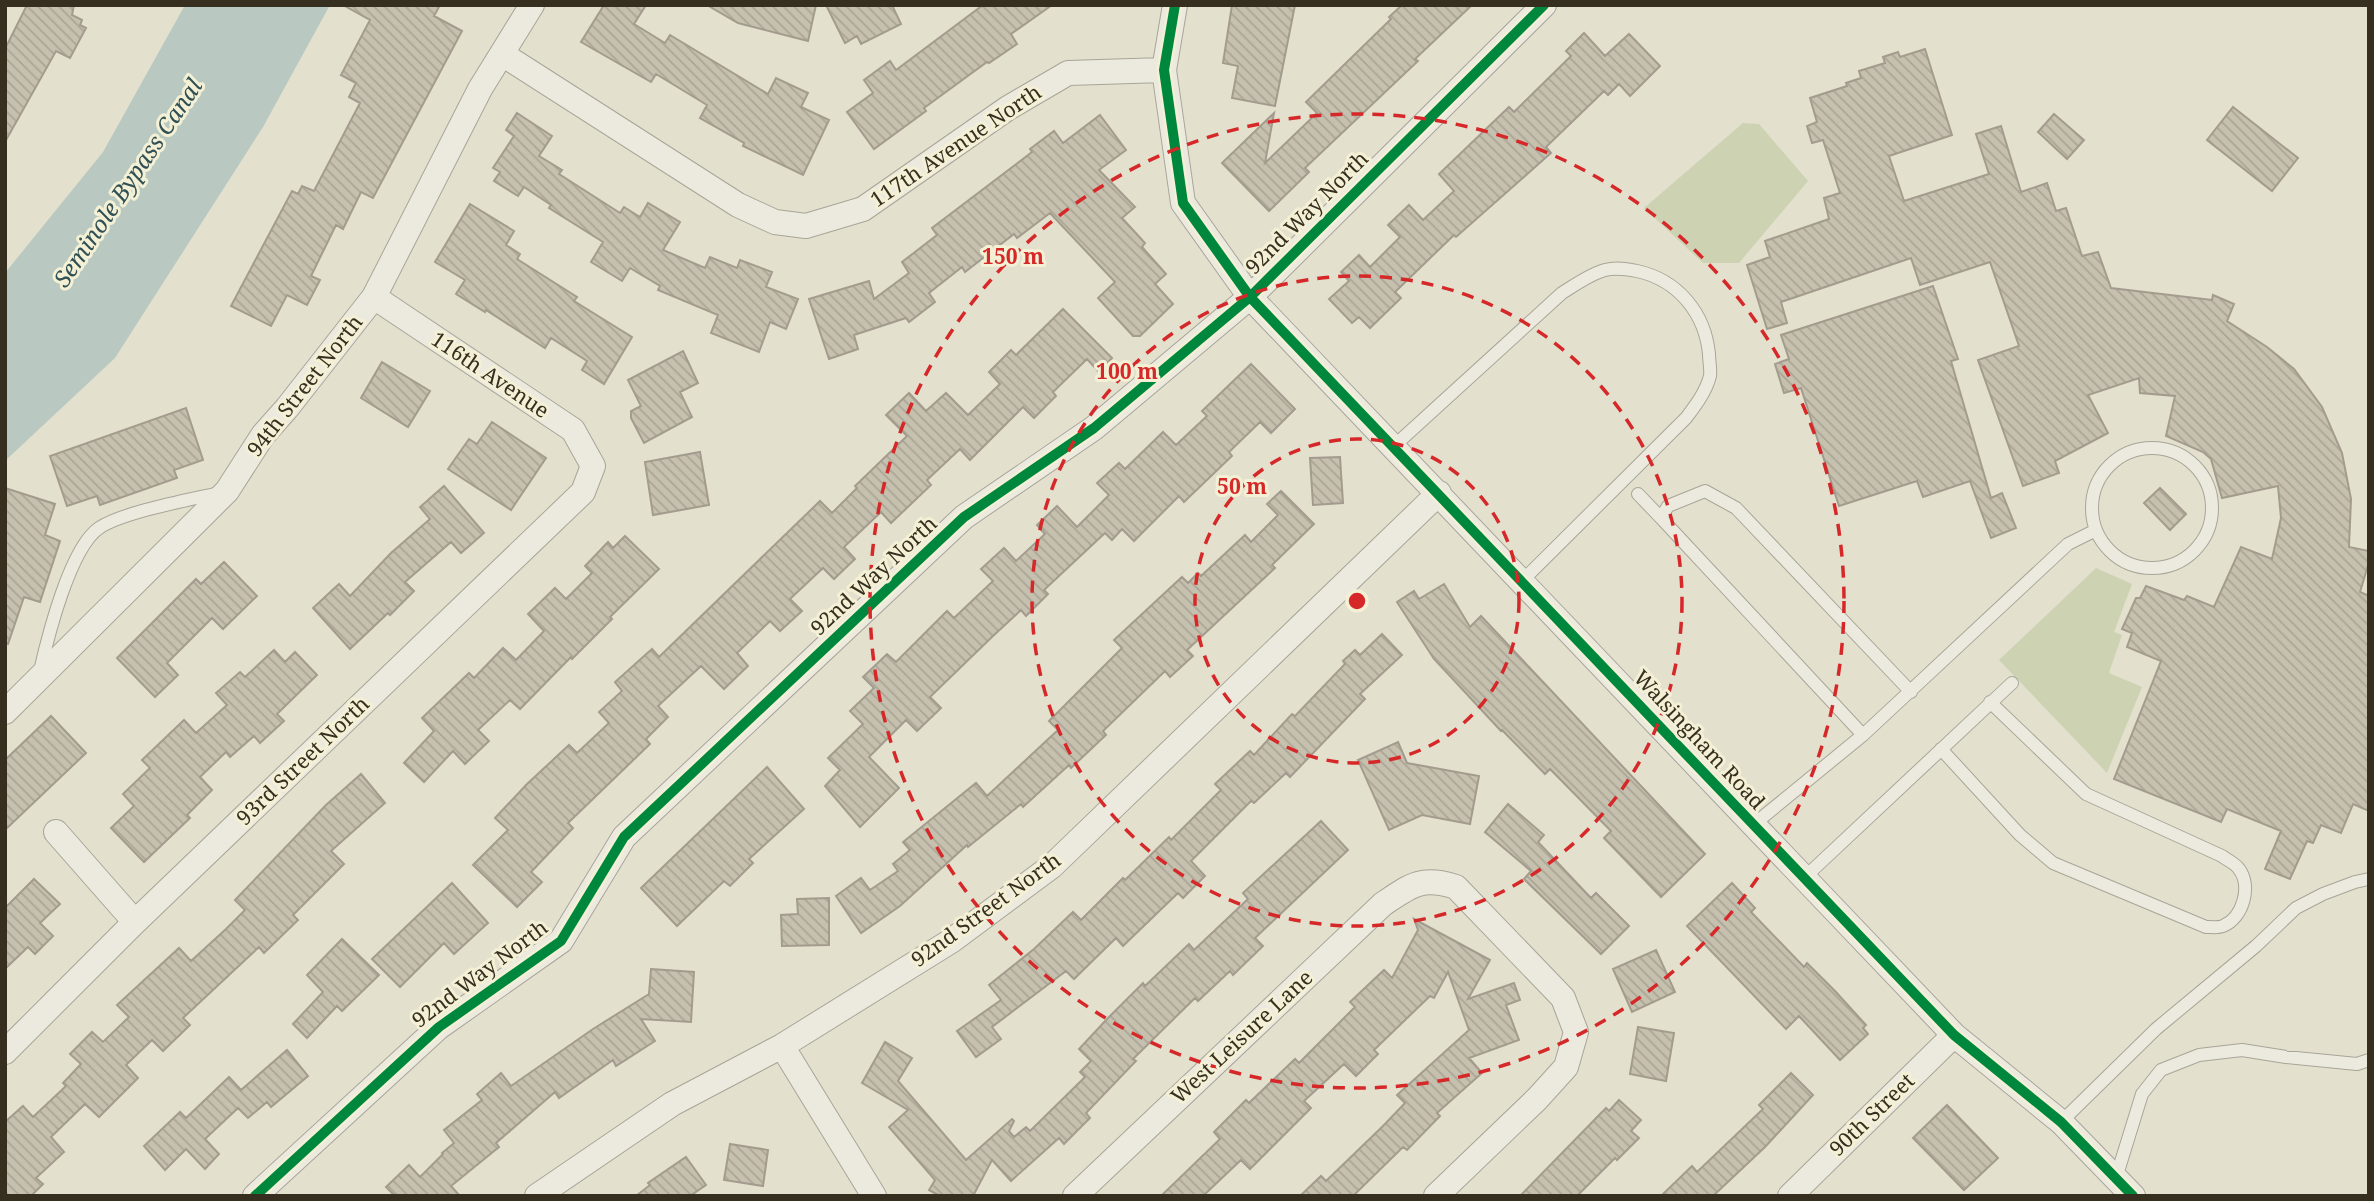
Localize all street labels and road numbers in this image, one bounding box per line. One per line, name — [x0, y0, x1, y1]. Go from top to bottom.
street label: 117th Avenue North — [864, 77, 1046, 213]
street label: 92nd Way North — [1239, 145, 1374, 280]
street label: 94th Street North — [240, 309, 368, 462]
street label: 116th Avenue — [426, 324, 555, 424]
street label: 92nd Way North — [804, 509, 943, 641]
street label: Walsingham Road — [1628, 664, 1772, 815]
street label: 93rd Street North — [230, 690, 375, 831]
street label: 92nd Street North — [905, 846, 1066, 973]
street label: 92nd Way North — [406, 913, 553, 1034]
street label: West Leisure Lane — [1164, 963, 1318, 1109]
street label: 90th Street — [1823, 1067, 1920, 1162]

